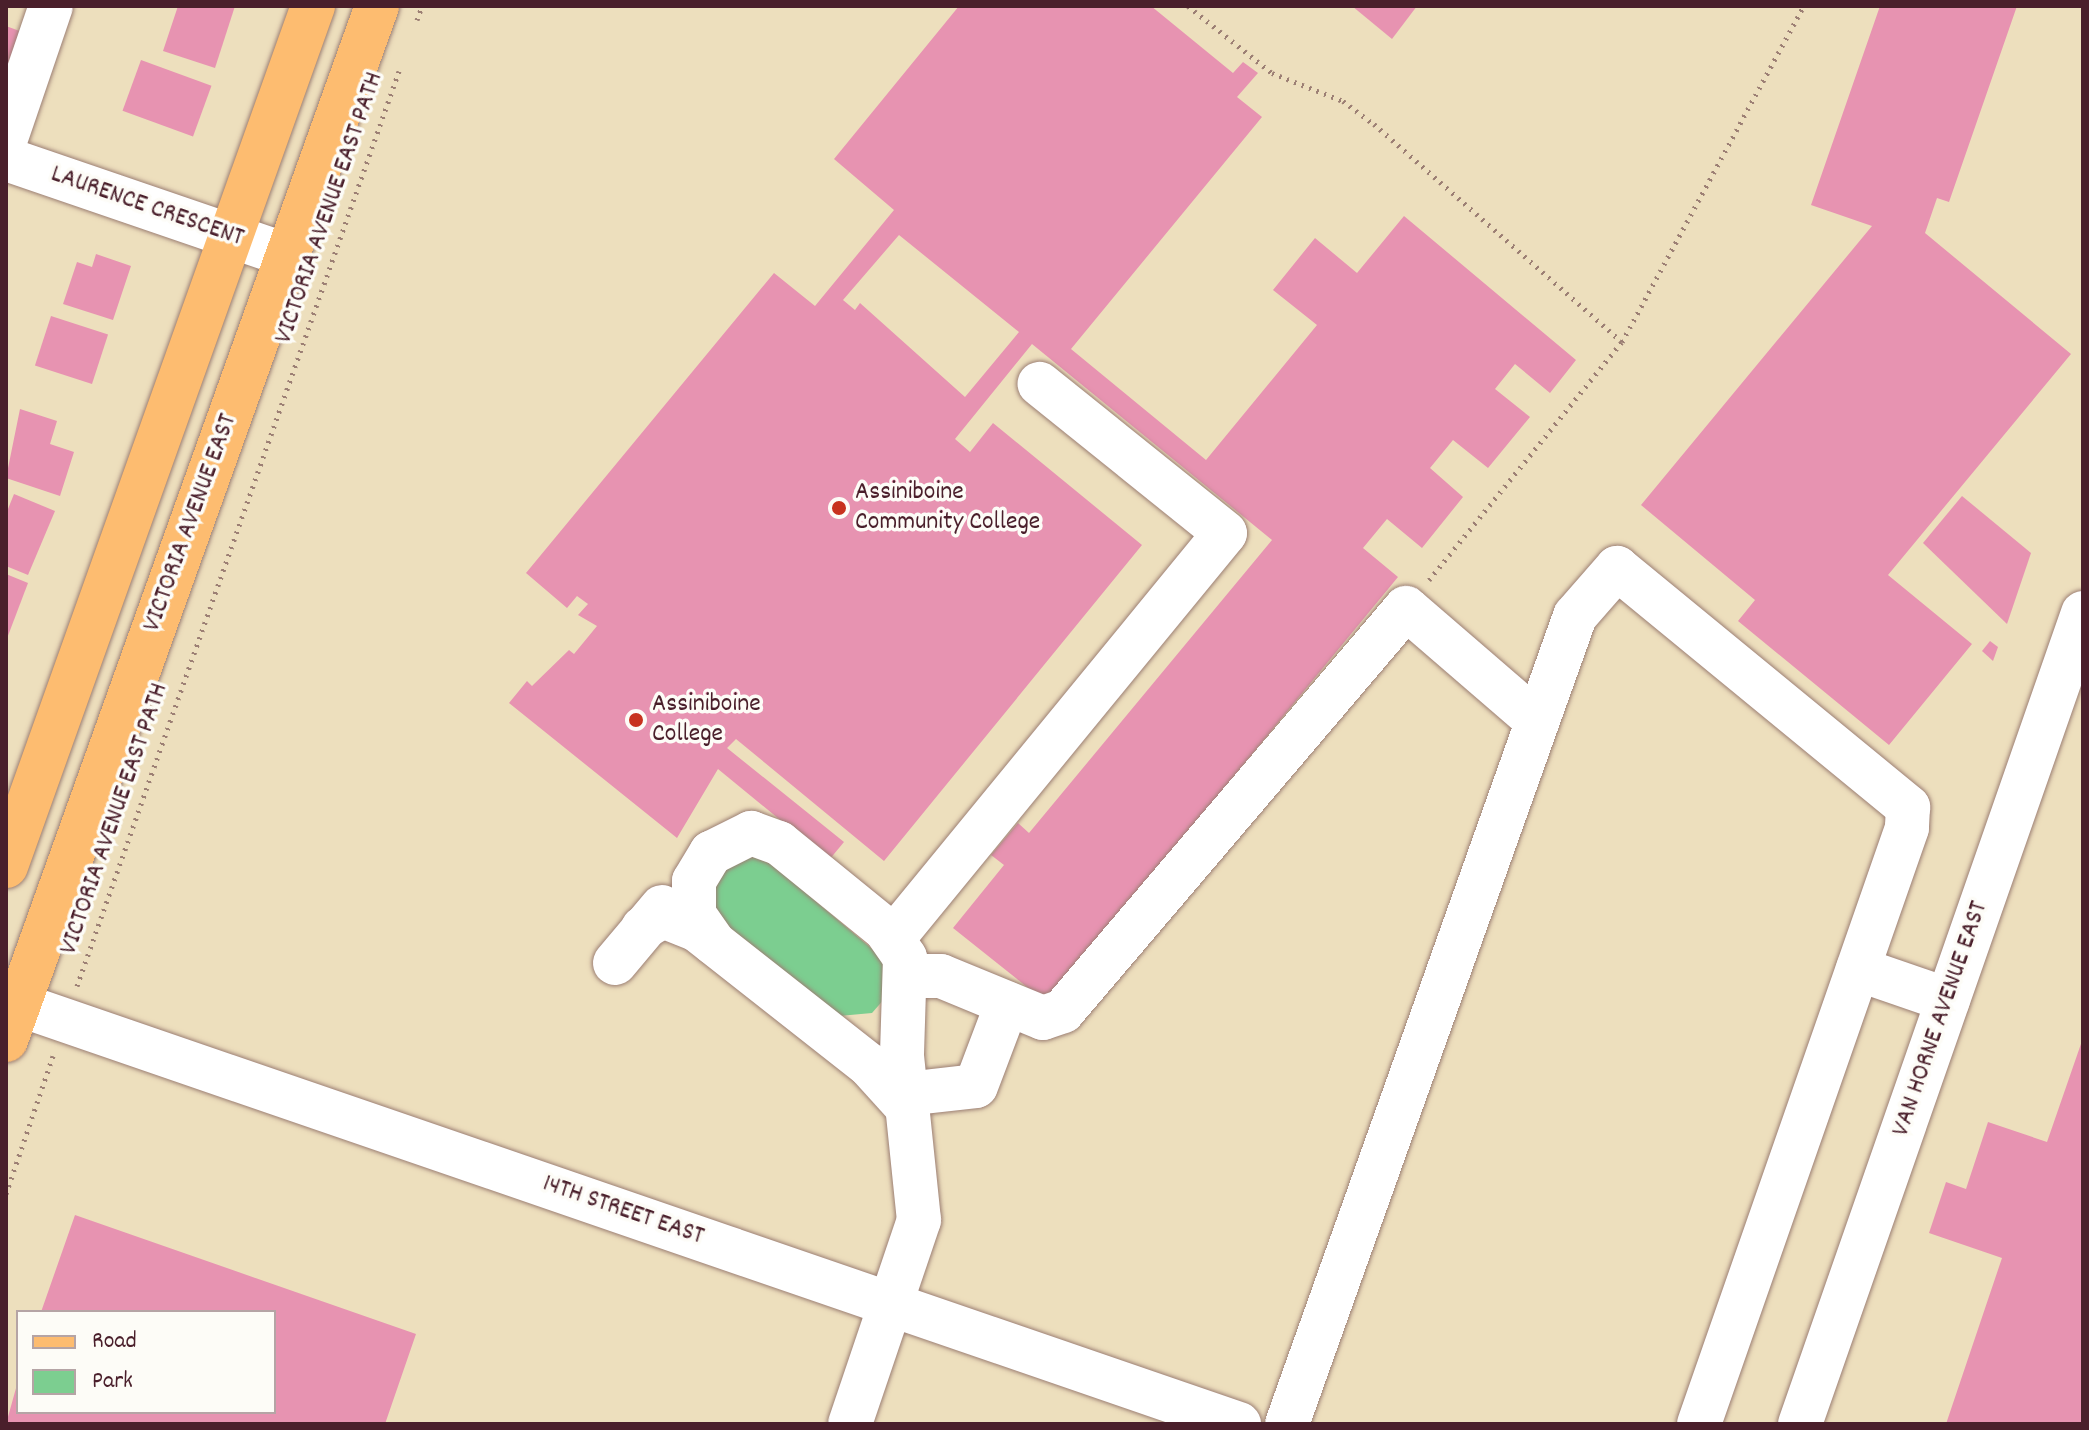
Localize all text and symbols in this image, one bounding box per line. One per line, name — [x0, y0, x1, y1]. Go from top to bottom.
street label: VICTORIA AVENUE EAST PATH — [269, 68, 391, 348]
street label: LAURENCE CRESCENT — [46, 159, 248, 255]
street label: VICTORIA AVENUE EAST — [137, 410, 245, 636]
place label: Assiniboine Community College — [855, 477, 1040, 538]
marker: Assiniboine Community College — [830, 499, 848, 517]
street label: VICTORIA AVENUE EAST PATH — [54, 679, 176, 959]
place label: Assiniboine College — [652, 689, 761, 750]
marker: Assiniboine College — [627, 711, 645, 729]
street label: VAN HORNE AVENUE EAST — [1886, 897, 1996, 1141]
street label: 14TH STREET EAST — [538, 1169, 708, 1253]
legend — [16, 1310, 276, 1414]
text: Road — [92, 1325, 137, 1359]
text: Park — [92, 1365, 133, 1399]

